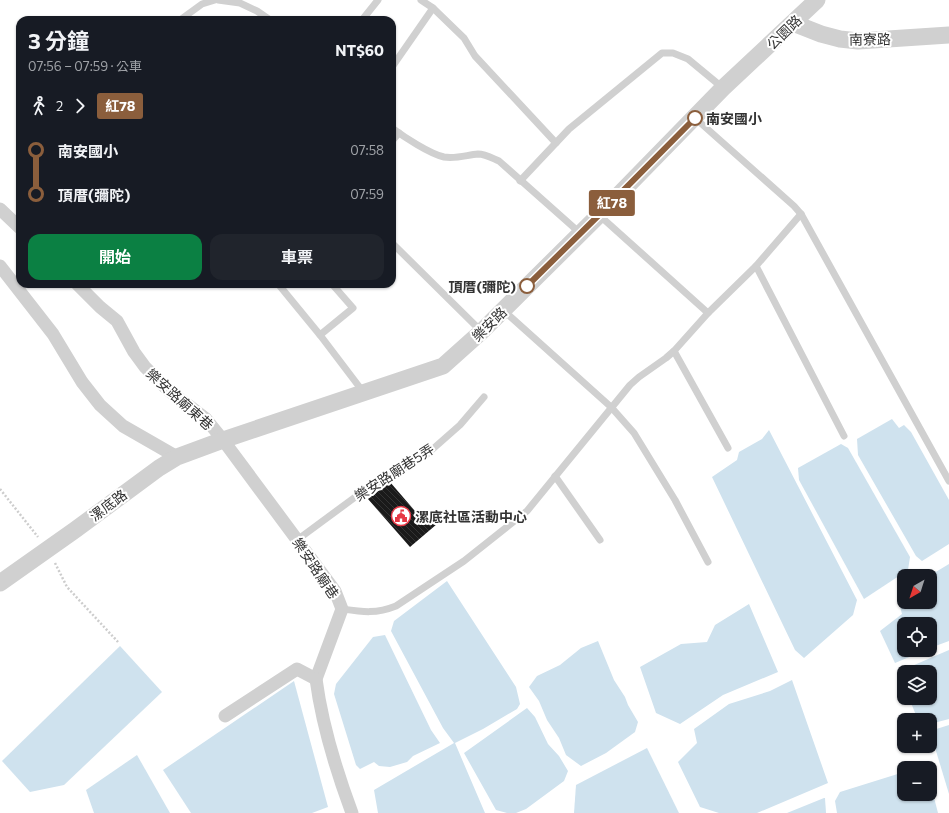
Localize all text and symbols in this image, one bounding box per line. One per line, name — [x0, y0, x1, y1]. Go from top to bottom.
street label: 公園路 — [763, 11, 805, 53]
text: 3 分鐘 — [28, 27, 89, 54]
street label: 南寮路 — [849, 30, 891, 48]
text: NT$60 — [335, 41, 384, 59]
text: 07:56 – 07:59 · 公車 — [28, 58, 142, 74]
icon: walk — [28, 95, 50, 117]
icon: forward — [69, 95, 91, 117]
text: 紅78 — [105, 97, 135, 114]
text: 2 — [56, 98, 63, 114]
marker: 南安國小 — [687, 110, 703, 126]
place label: 南安國小 — [706, 110, 762, 127]
text: 南安國小 — [58, 142, 118, 160]
text: 07:58 — [350, 142, 384, 158]
text: 頂厝(彌陀) — [58, 186, 130, 204]
text: 07:59 — [350, 186, 384, 202]
line badge: 紅78 — [589, 190, 635, 216]
text: 紅78 — [597, 194, 627, 211]
button: 開始 — [28, 234, 202, 280]
button: 車票 — [210, 234, 384, 280]
place label: 頂厝(彌陀) — [448, 278, 516, 295]
marker: 頂厝(彌陀) — [519, 278, 535, 294]
street label: 樂安路 — [468, 303, 510, 345]
street label: 樂安路廟東巷 — [143, 365, 217, 433]
street label: 樂安路廟巷5弄 — [351, 440, 437, 504]
street label: 漯底路 — [86, 486, 130, 524]
public building icon: 漯底社區活動中心 — [390, 505, 412, 527]
place label: 漯底社區活動中心 — [415, 508, 527, 525]
street label: 樂安路廟巷 — [289, 534, 343, 602]
north arrow — [897, 569, 937, 609]
map controls — [897, 569, 937, 801]
button: locate — [897, 617, 937, 657]
button: layers — [897, 665, 937, 705]
button: + — [897, 713, 937, 753]
button: − — [897, 761, 937, 801]

